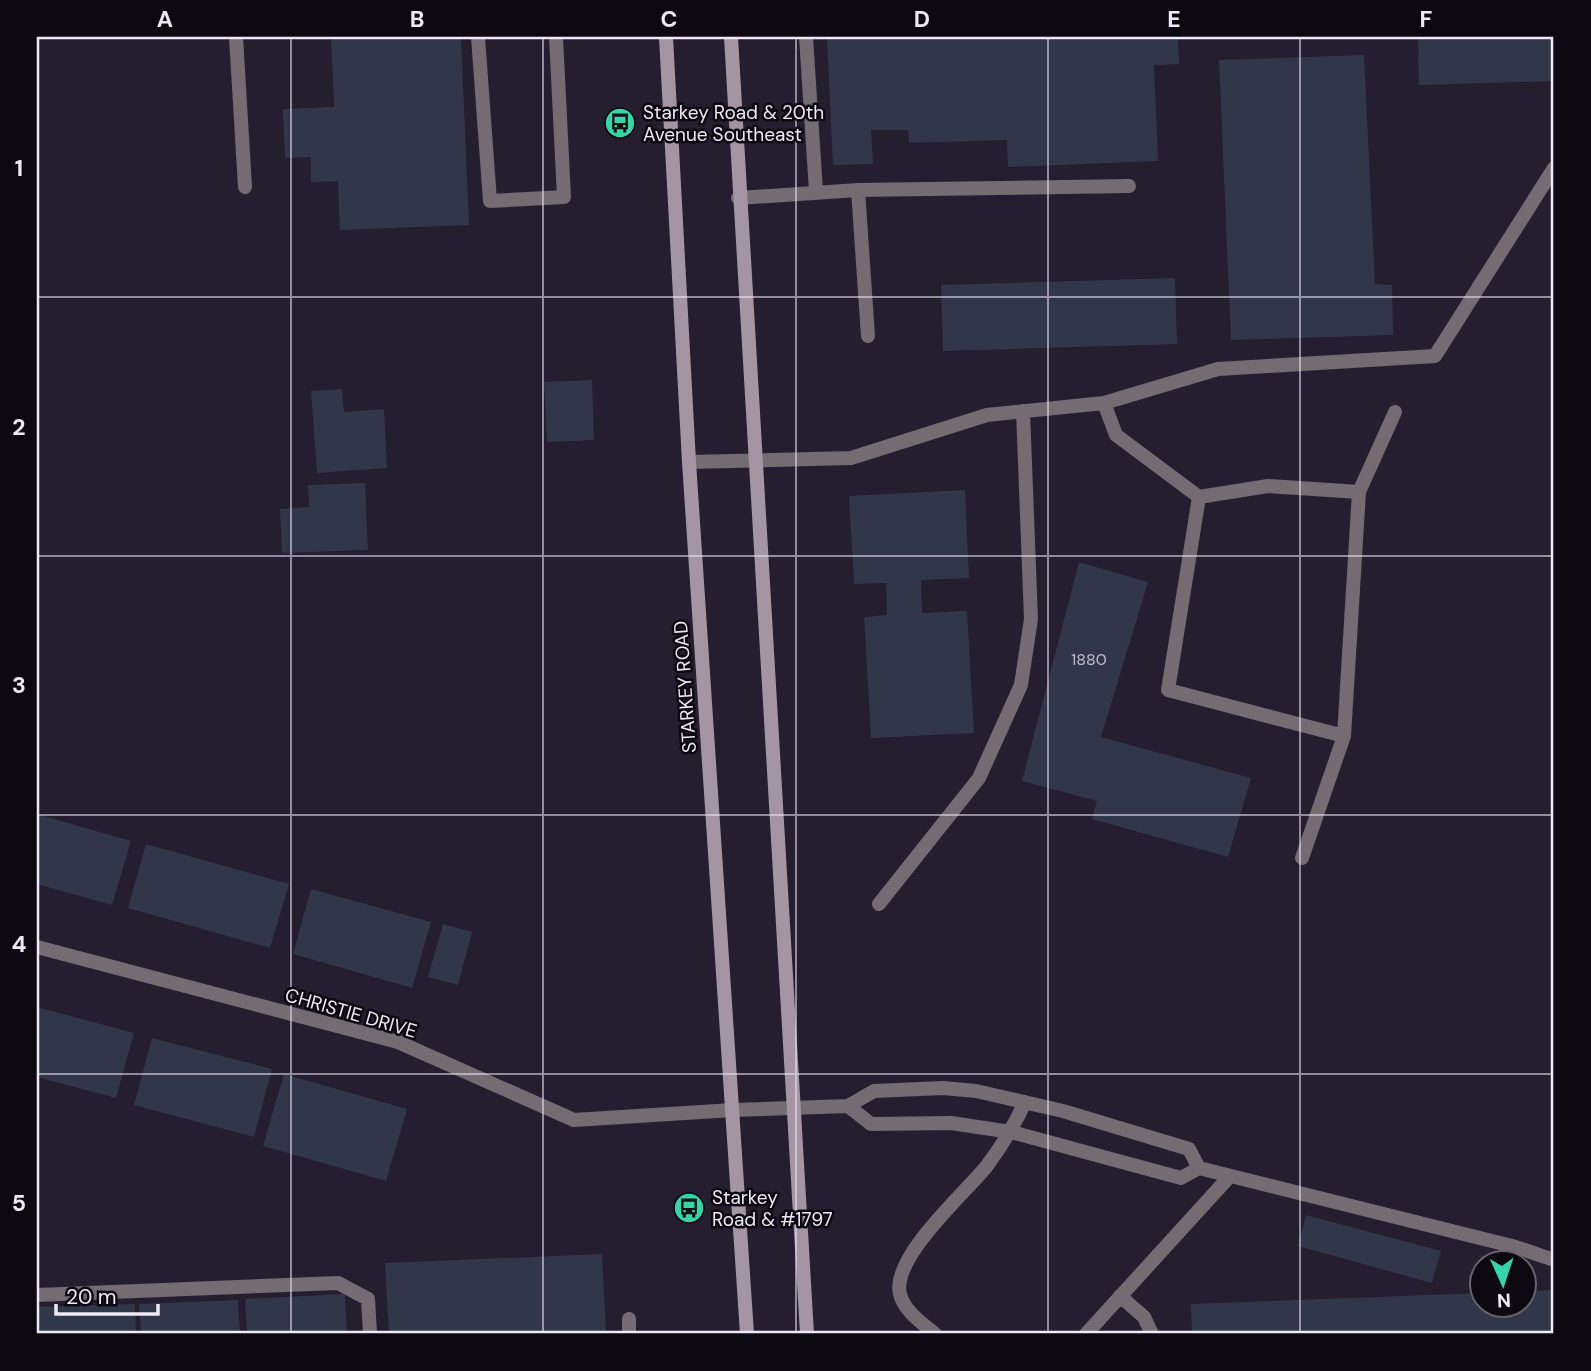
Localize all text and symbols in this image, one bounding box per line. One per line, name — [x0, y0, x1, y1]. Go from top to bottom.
text: A — [157, 4, 173, 34]
text: B — [410, 4, 424, 34]
text: C — [661, 4, 677, 34]
text: D — [914, 4, 930, 34]
text: E — [1167, 4, 1181, 34]
text: F — [1420, 4, 1433, 34]
place label: Starkey Road & 20th Avenue Southeast — [643, 100, 824, 147]
bus stop icon: Starkey Road & 20th Avenue Southeast — [603, 106, 637, 140]
text: 1 — [15, 153, 23, 183]
text: 2 — [12, 412, 26, 442]
street label: STARKEY ROAD — [668, 620, 702, 754]
house number: 1880 — [1071, 649, 1107, 670]
text: 3 — [12, 670, 26, 700]
text: 4 — [12, 929, 27, 959]
street label: CHRISTIE DRIVE — [282, 982, 420, 1044]
place label: Starkey Road & #1797 — [712, 1185, 833, 1232]
text: 5 — [12, 1188, 26, 1218]
bus stop icon: Starkey Road & #1797 — [672, 1191, 706, 1225]
north arrow — [1468, 1248, 1538, 1318]
scale bar — [56, 1273, 158, 1317]
text: 20 m — [66, 1283, 117, 1311]
text: N — [1496, 1288, 1511, 1313]

